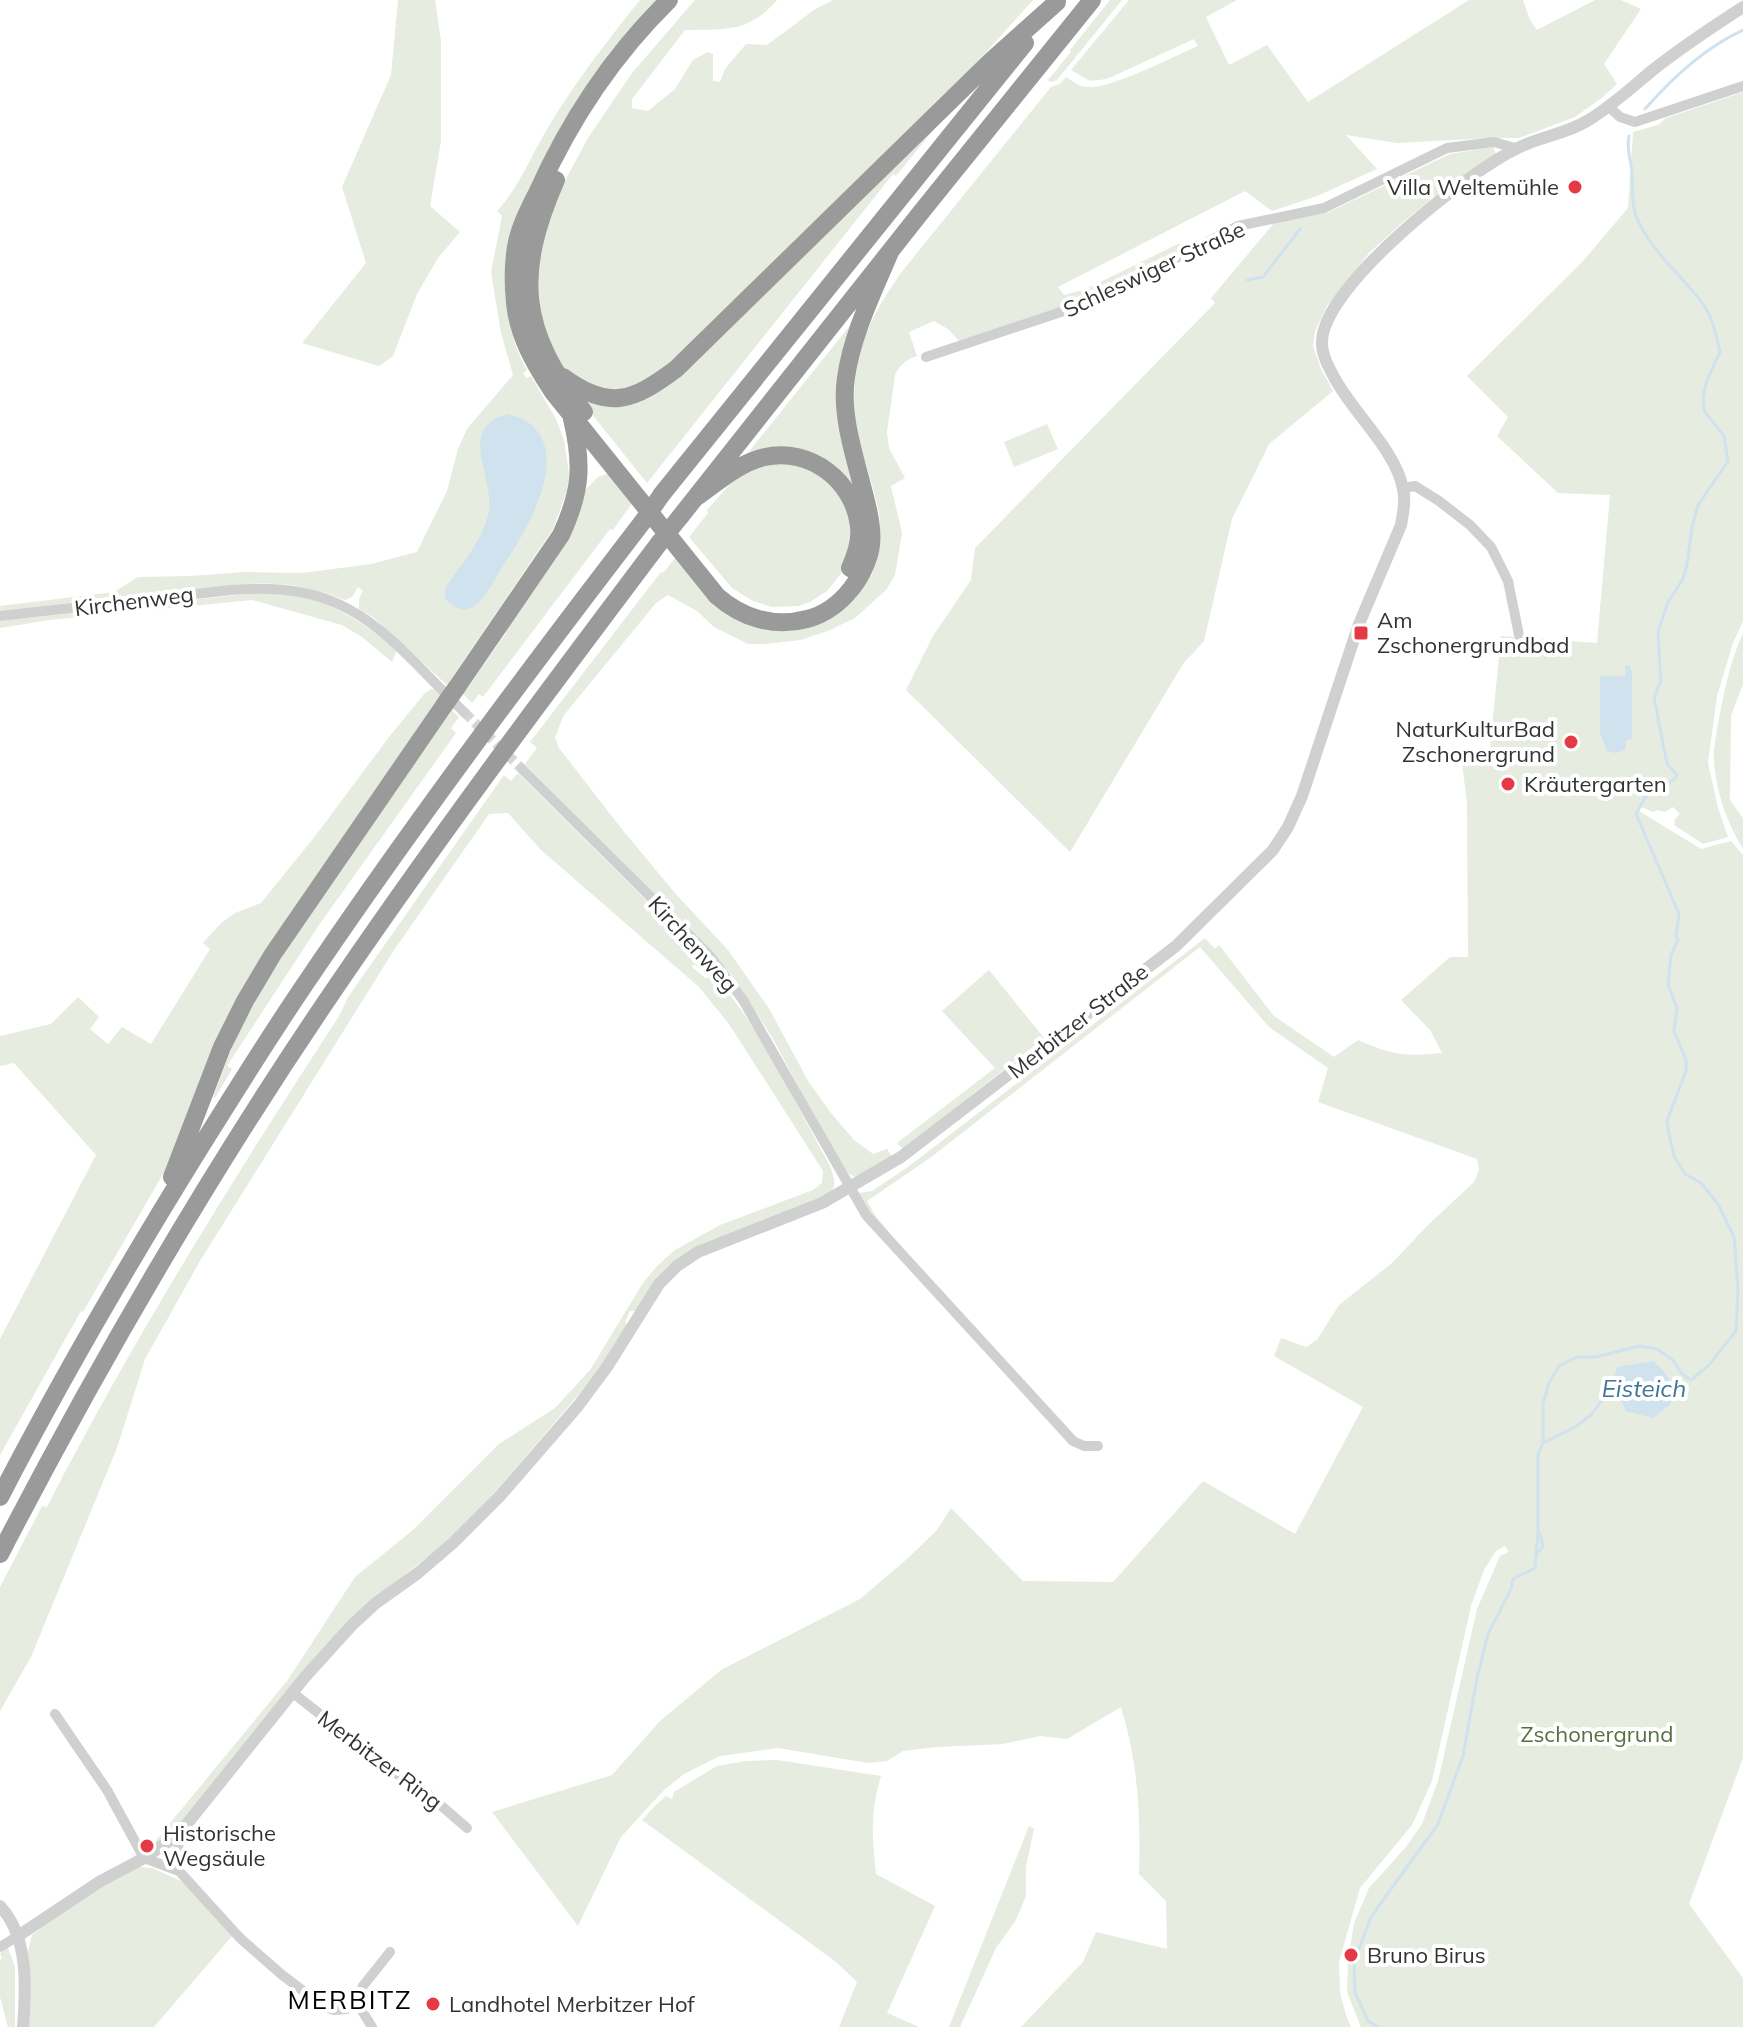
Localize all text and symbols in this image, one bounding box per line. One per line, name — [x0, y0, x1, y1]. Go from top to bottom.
place label: Villa Weltemühle — [1387, 173, 1559, 201]
marker: Villa Weltemühle — [1566, 178, 1584, 196]
street label: Schleswiger Straße — [1059, 215, 1249, 323]
street label: Kirchenweg — [73, 580, 195, 622]
place label: Am Zschonergrundbad — [1377, 606, 1570, 659]
marker: Am Zschonergrundbad — [1352, 624, 1370, 642]
place label: NaturKulturBad Zschonergrund — [1396, 715, 1555, 768]
marker: NaturKulturBad Zschonergrund — [1562, 733, 1580, 751]
place label: Kräutergarten — [1524, 770, 1667, 798]
marker: Kräutergarten — [1499, 775, 1517, 793]
street label: Kirchenweg — [643, 890, 743, 998]
street label: Merbitzer Straße — [1002, 958, 1154, 1084]
water label: Eisteich — [1602, 1373, 1686, 1403]
street label: Merbitzer Ring — [312, 1704, 448, 1816]
park label: Zschonergrund — [1521, 1720, 1673, 1748]
place label: Historische Wegsäule — [163, 1819, 276, 1872]
marker: Historische Wegsäule — [138, 1837, 156, 1855]
place label: Bruno Birus — [1367, 1941, 1486, 1969]
marker: Bruno Birus — [1342, 1946, 1360, 1964]
district label: MERBITZ — [287, 1983, 413, 2016]
place label: Landhotel Merbitzer Hof — [449, 1990, 695, 2018]
marker: Landhotel Merbitzer Hof — [424, 1995, 442, 2013]

